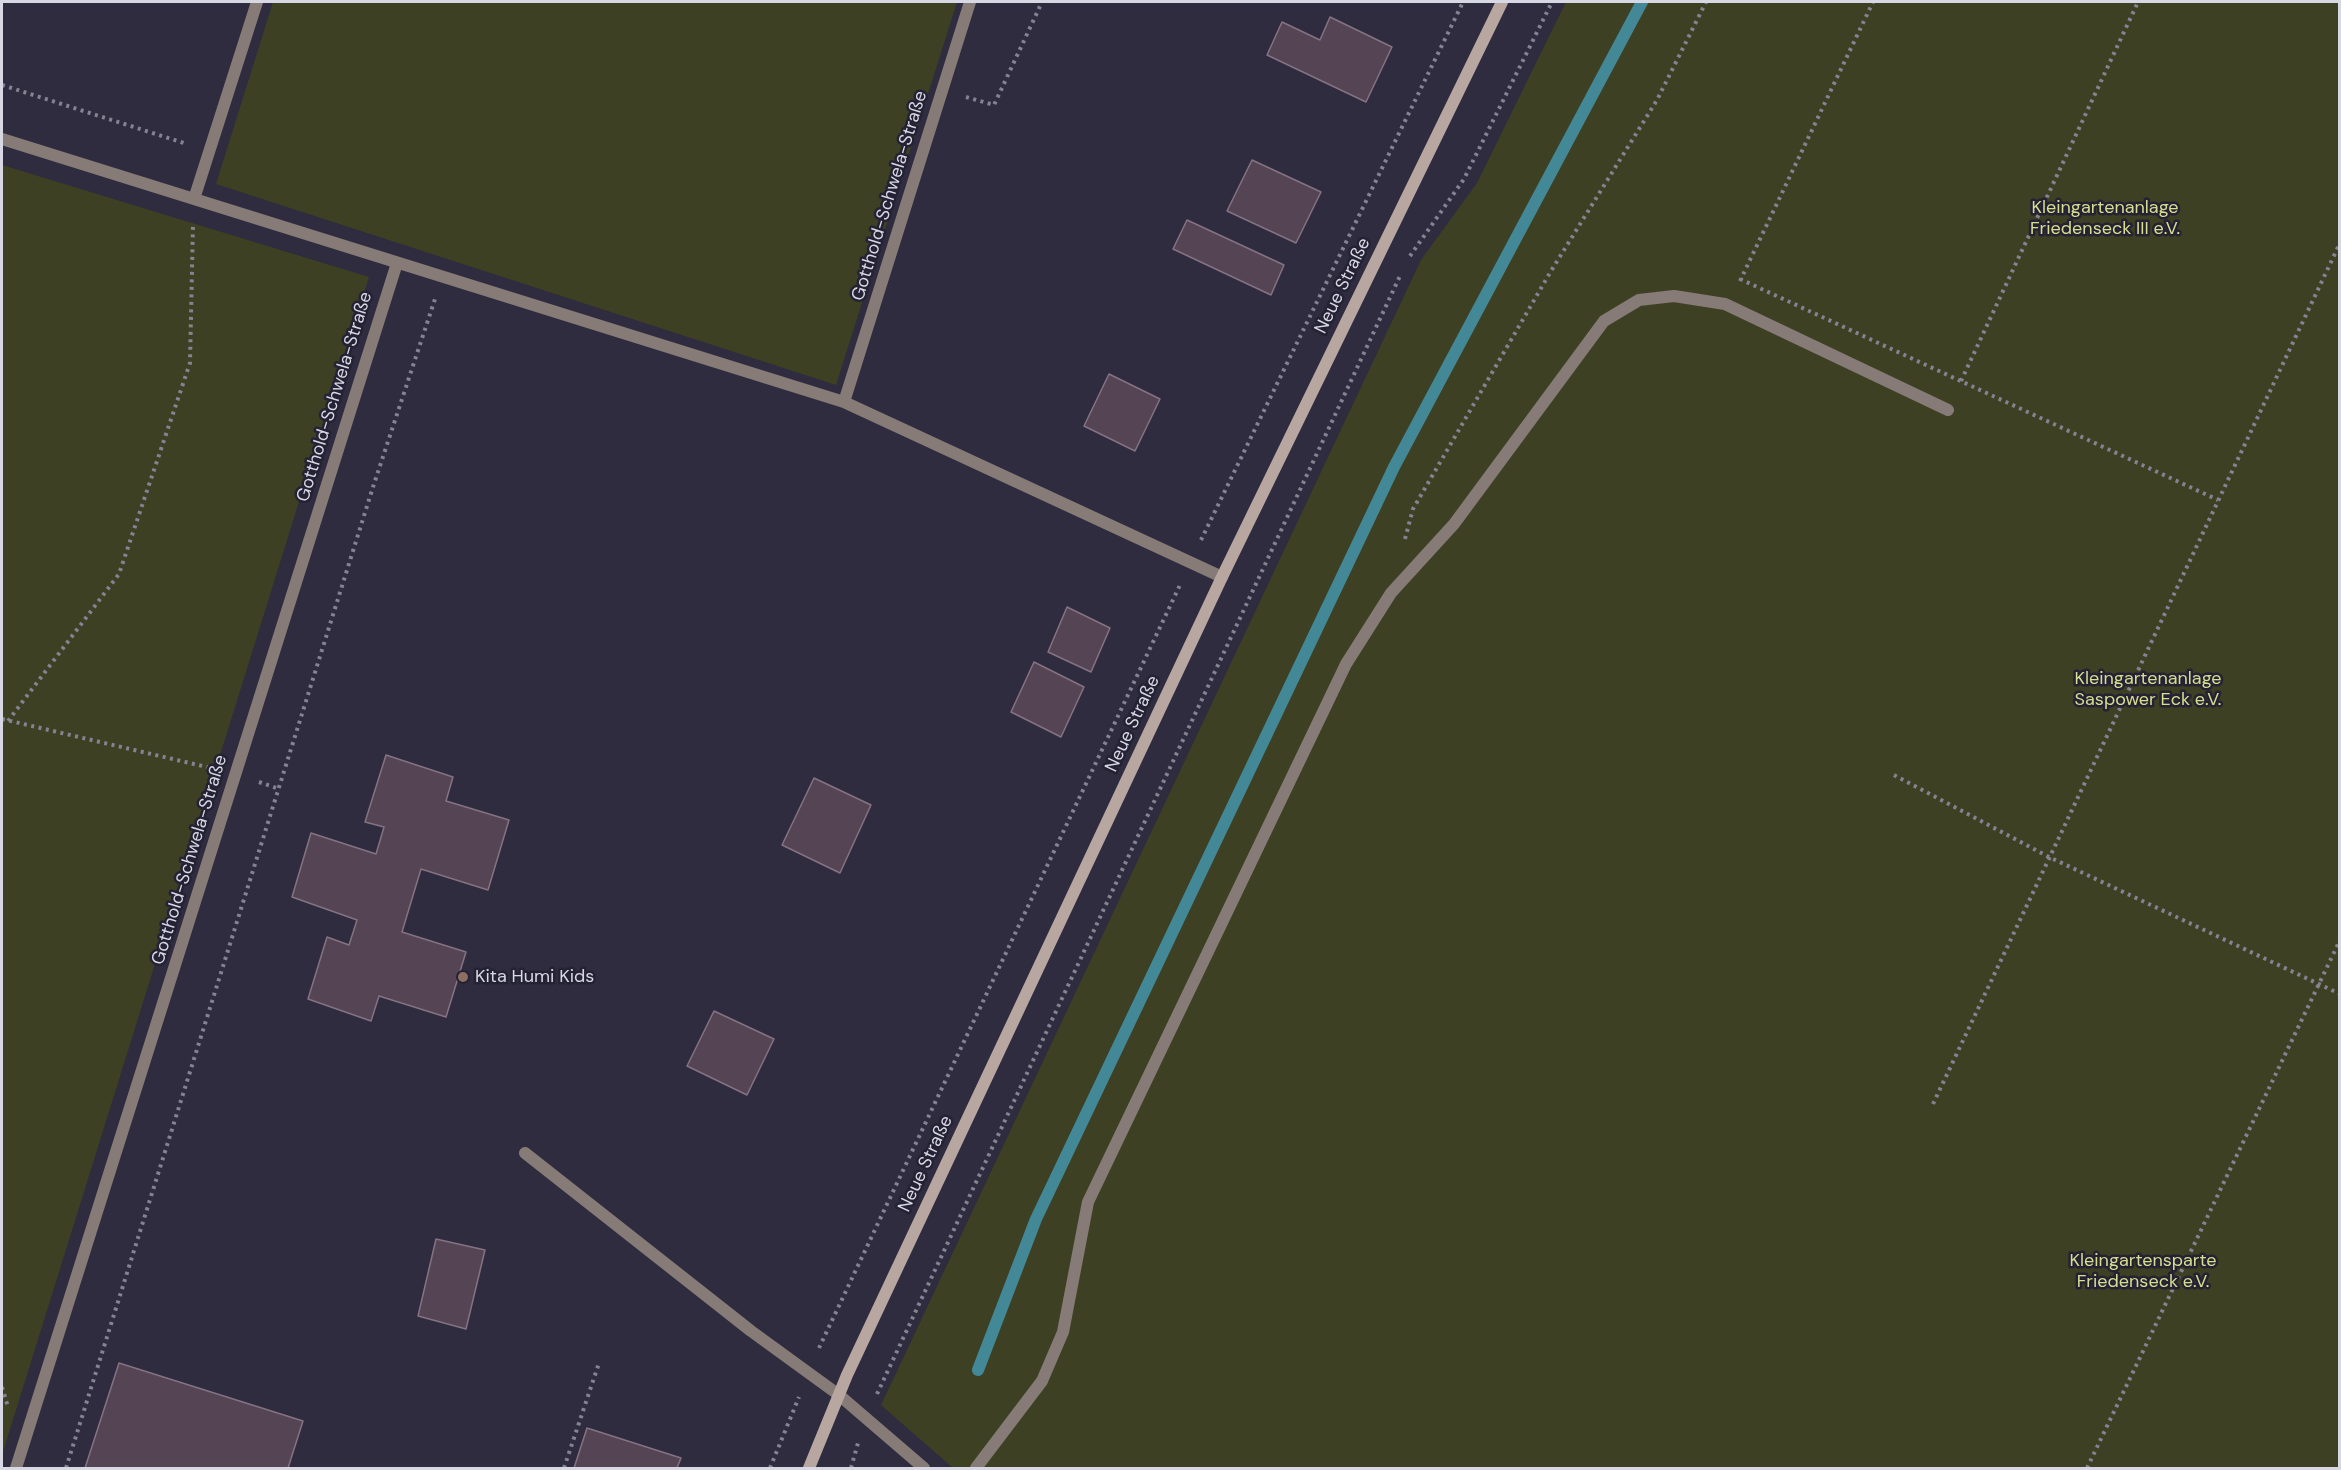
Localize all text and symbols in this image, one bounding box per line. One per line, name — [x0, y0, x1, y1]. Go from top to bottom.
street label: Gotthold-Schwela-Straße — [848, 89, 932, 303]
park label: Kleingartenanlage Friedenseck III e.V. — [2030, 197, 2180, 240]
street label: Neue Straße — [1311, 235, 1375, 337]
street label: Gotthold-Schwela-Straße — [293, 290, 377, 504]
park label: Kleingartenanlage Saspower Eck e.V. — [2074, 668, 2222, 710]
street label: Neue Straße — [1101, 672, 1165, 776]
street label: Gotthold-Schwela-Straße — [148, 753, 232, 967]
place label: Kita Humi Kids — [475, 966, 594, 988]
marker: Kita Humi Kids — [456, 970, 470, 984]
street label: Neue Straße — [894, 1112, 958, 1216]
park label: Kleingartensparte Friedenseck e.V. — [2069, 1250, 2217, 1292]

